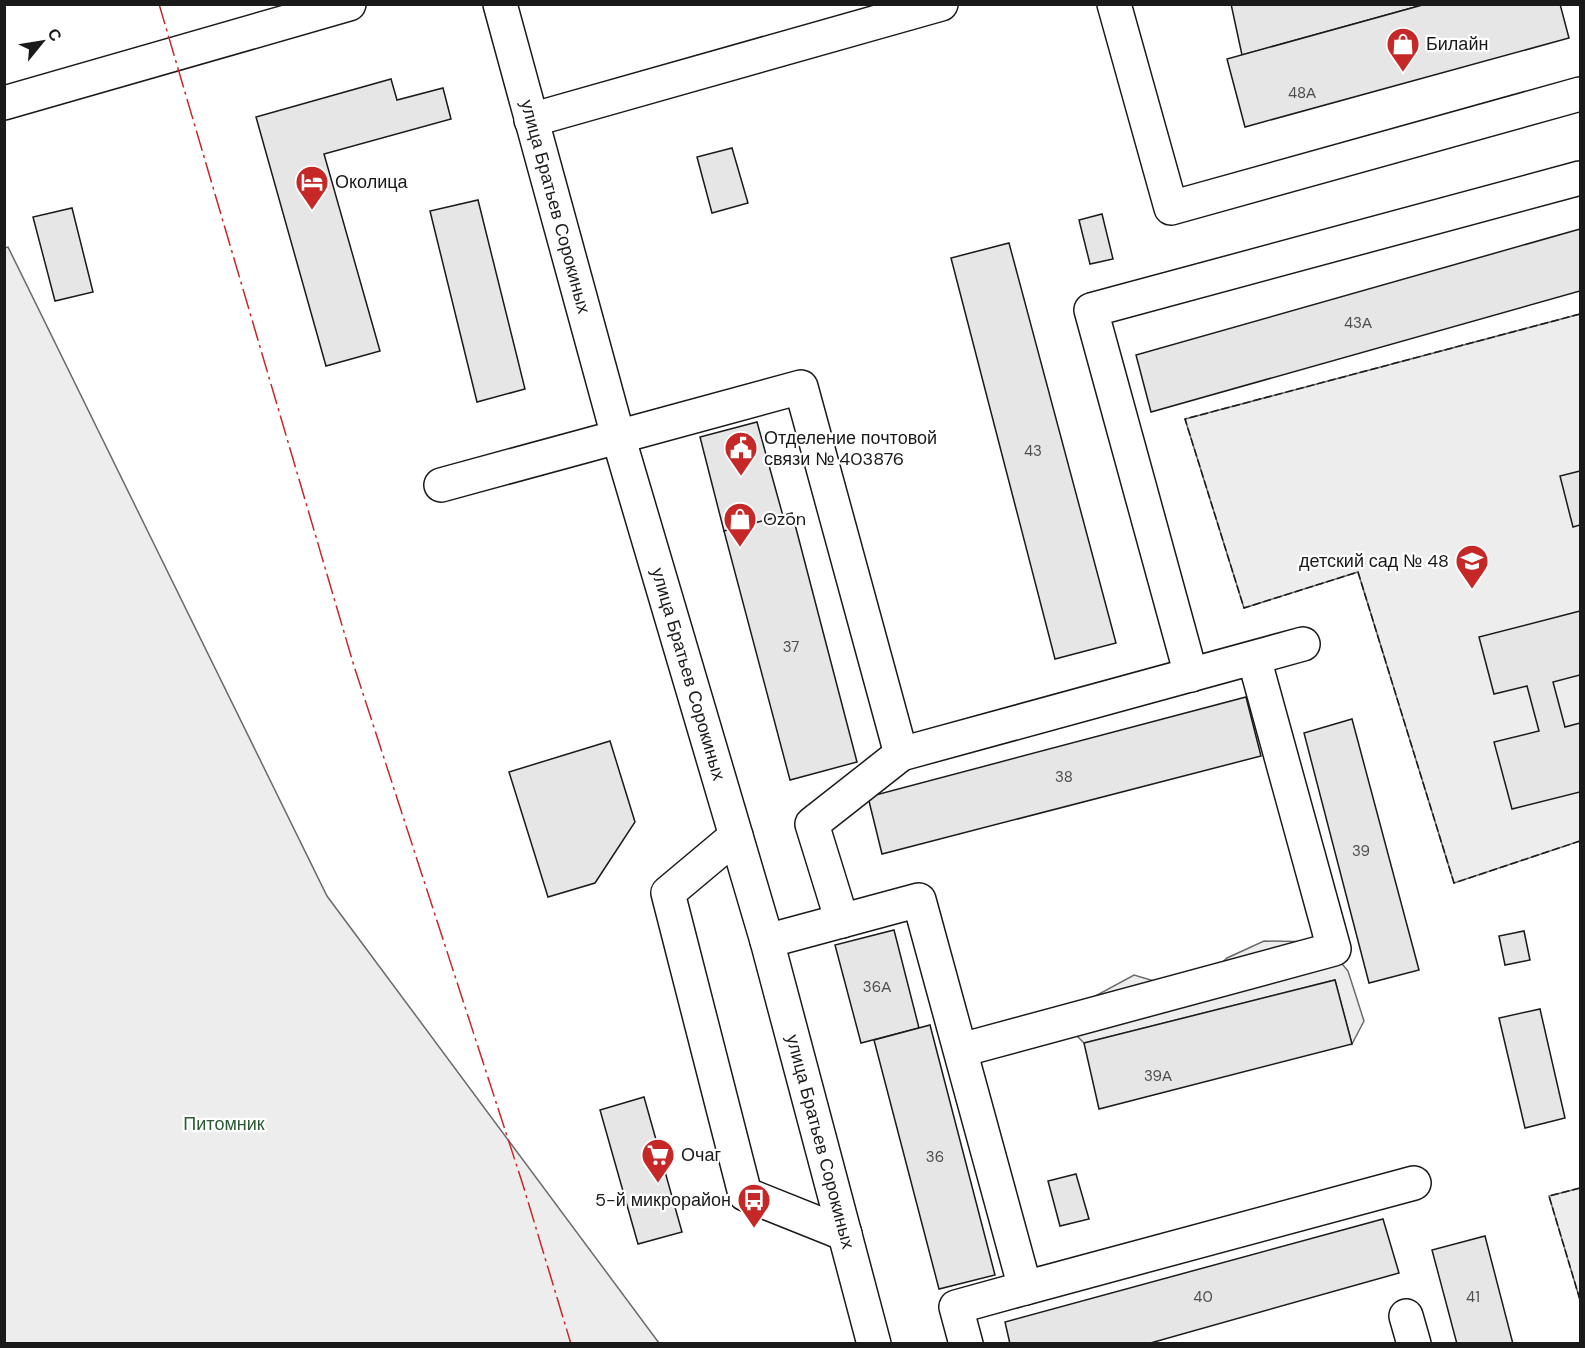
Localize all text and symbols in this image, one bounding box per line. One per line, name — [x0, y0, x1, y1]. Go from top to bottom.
north arrow — [12, 12, 72, 72]
text: С — [43, 24, 67, 45]
shop icon: Билайн — [1385, 26, 1421, 73]
place label: Билайн — [1426, 32, 1488, 56]
house number: 48А — [1288, 83, 1316, 103]
street label: улица Братьев Сорокиных — [515, 97, 596, 316]
hotel icon: Околица — [294, 164, 330, 211]
place label: Околица — [335, 170, 409, 194]
house number: 43А — [1344, 313, 1372, 333]
place label: Отделение почтовой связи № 403876 — [764, 426, 937, 471]
public building icon: Отделение почтовой связи № 403876 — [723, 430, 759, 477]
house number: 43 — [1024, 441, 1042, 461]
shop icon: Ozon — [722, 501, 758, 548]
place label: Ozon — [763, 507, 806, 531]
school or university icon: детский сад № 48 — [1454, 543, 1490, 590]
place label: детский сад № 48 — [1299, 549, 1449, 573]
street label: улица Братьев Сорокиных — [645, 565, 731, 783]
house number: 37 — [783, 637, 799, 657]
house number: 38 — [1055, 767, 1073, 787]
house number: 39 — [1352, 841, 1370, 861]
house number: 36А — [863, 977, 891, 997]
street label: улица Братьев Сорокиных — [780, 1032, 860, 1251]
house number: 39А — [1144, 1066, 1172, 1086]
park label: Питомник — [183, 1112, 265, 1136]
supermarket icon: Очаг — [640, 1137, 676, 1184]
place label: Очаг — [681, 1143, 721, 1167]
house number: 36 — [926, 1147, 944, 1167]
bus stop icon: 5-й микрорайон — [736, 1182, 772, 1229]
place label: 5-й микрорайон — [595, 1188, 731, 1212]
house number: 40 — [1193, 1287, 1213, 1307]
house number: 41 — [1466, 1287, 1480, 1307]

